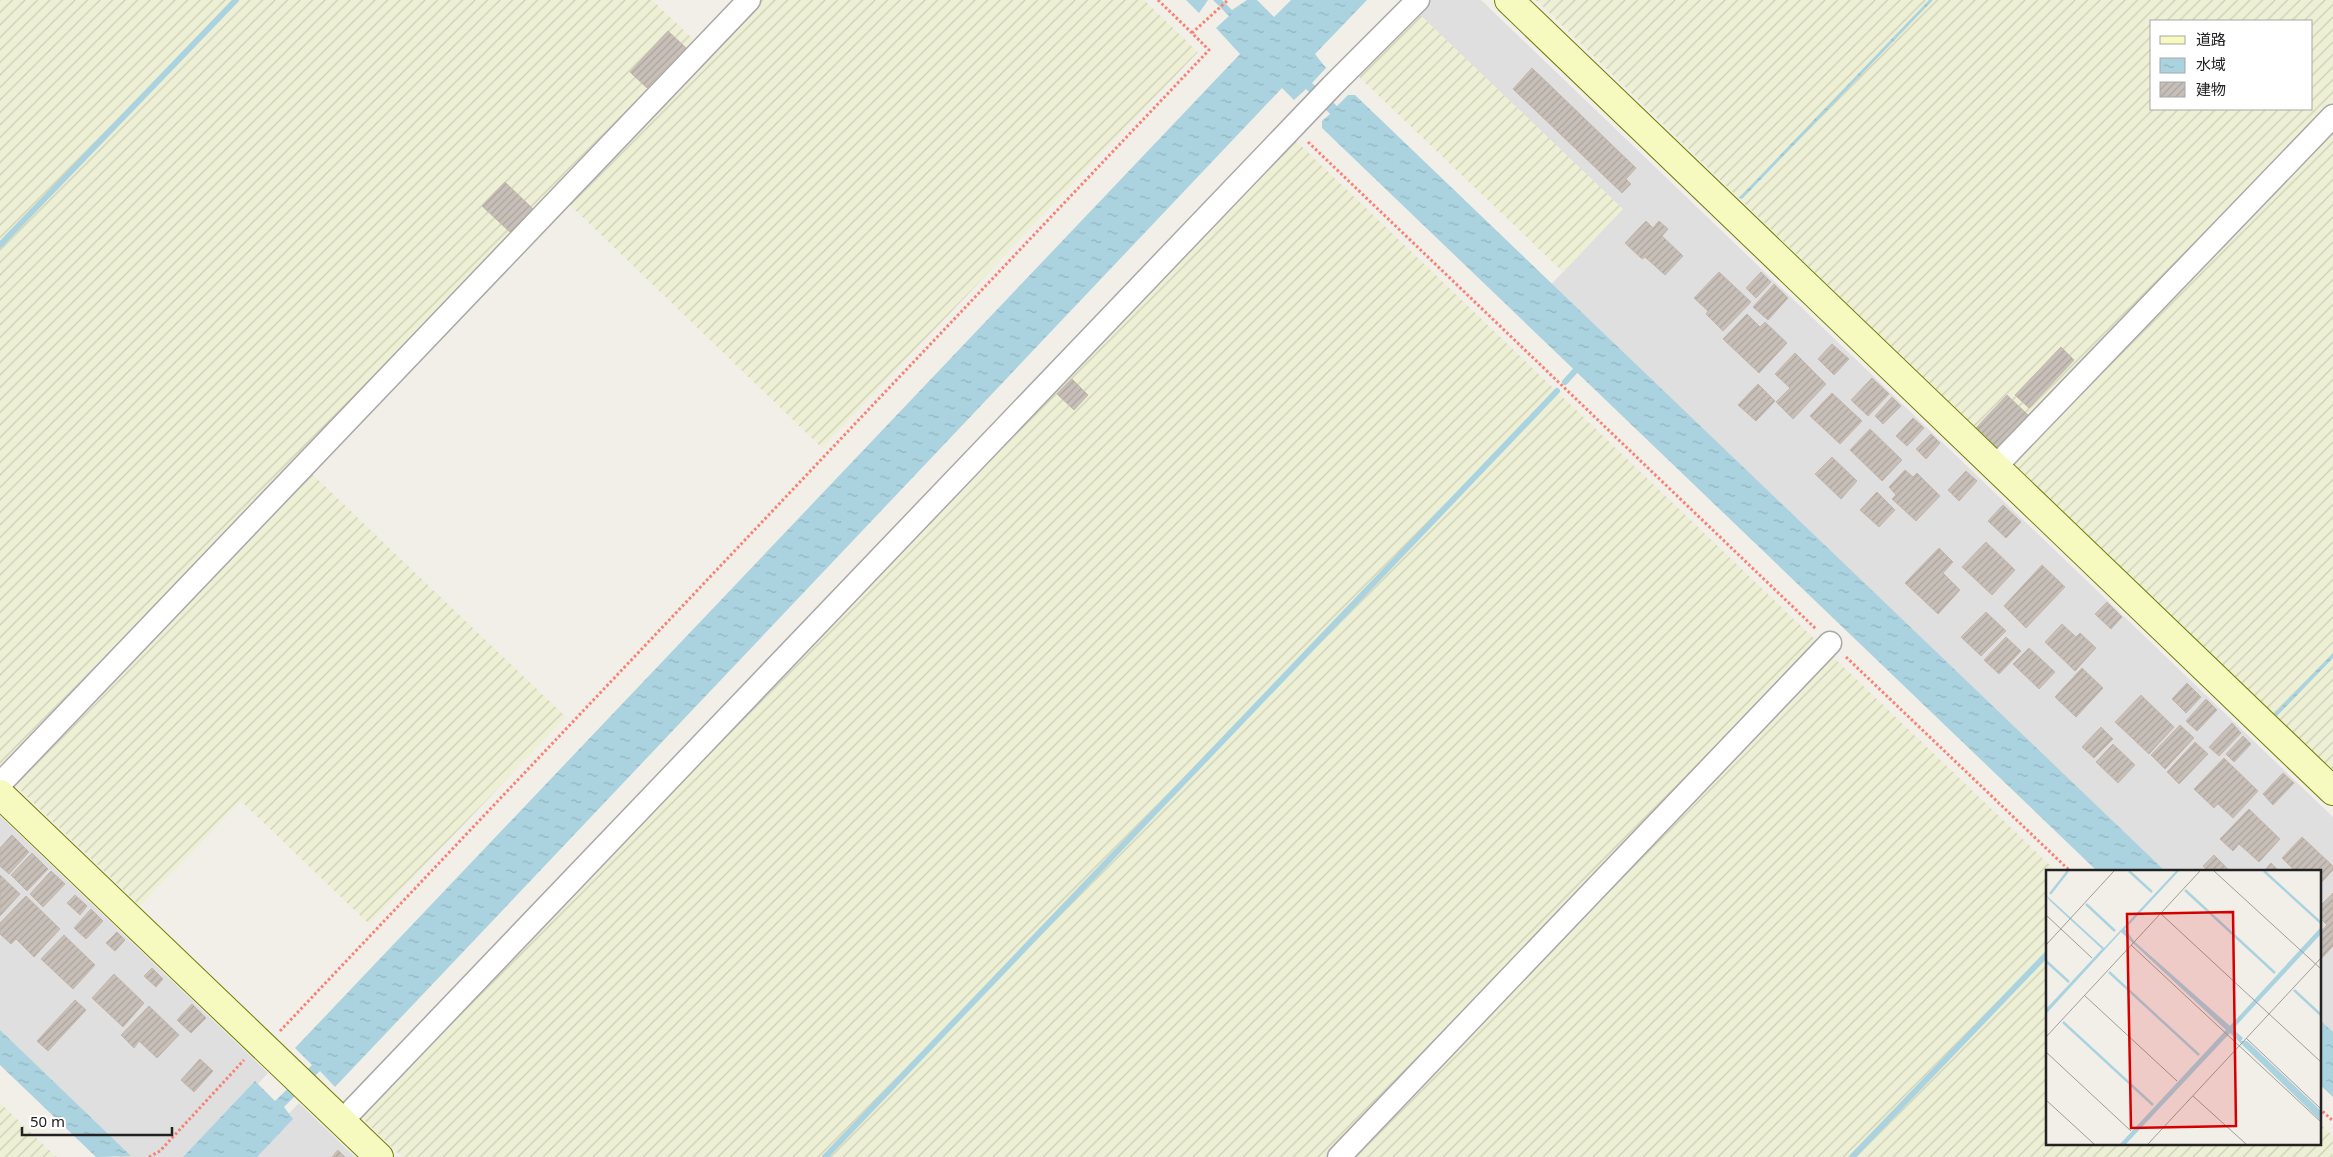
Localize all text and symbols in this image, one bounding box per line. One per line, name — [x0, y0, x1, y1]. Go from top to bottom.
legend — [2150, 20, 2313, 110]
text: 道路 — [2196, 29, 2226, 49]
text: 水域 — [2196, 54, 2226, 74]
text: 建物 — [2196, 79, 2226, 99]
inset map — [2046, 870, 2320, 1144]
scale bar — [22, 1104, 172, 1136]
text: 50 m — [30, 1111, 65, 1131]

